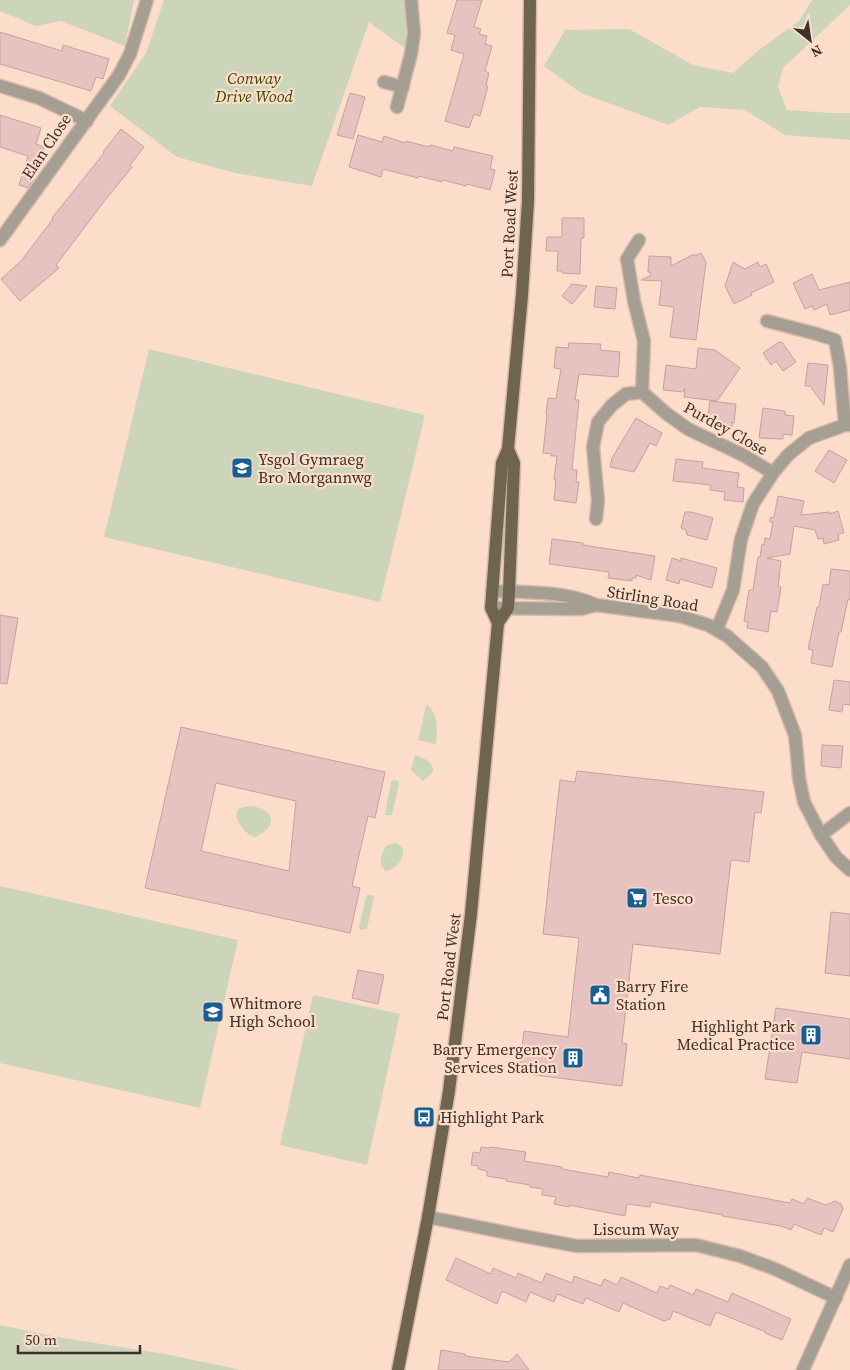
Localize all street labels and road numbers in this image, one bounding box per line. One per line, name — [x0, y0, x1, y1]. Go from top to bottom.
street label: Elan Close — [16, 109, 76, 183]
street label: Port Road West — [495, 169, 523, 278]
street label: Purdey Close — [680, 396, 772, 460]
street label: Stirling Road — [606, 580, 700, 616]
street label: Port Road West — [431, 911, 466, 1022]
street label: Liscum Way — [593, 1218, 680, 1240]

